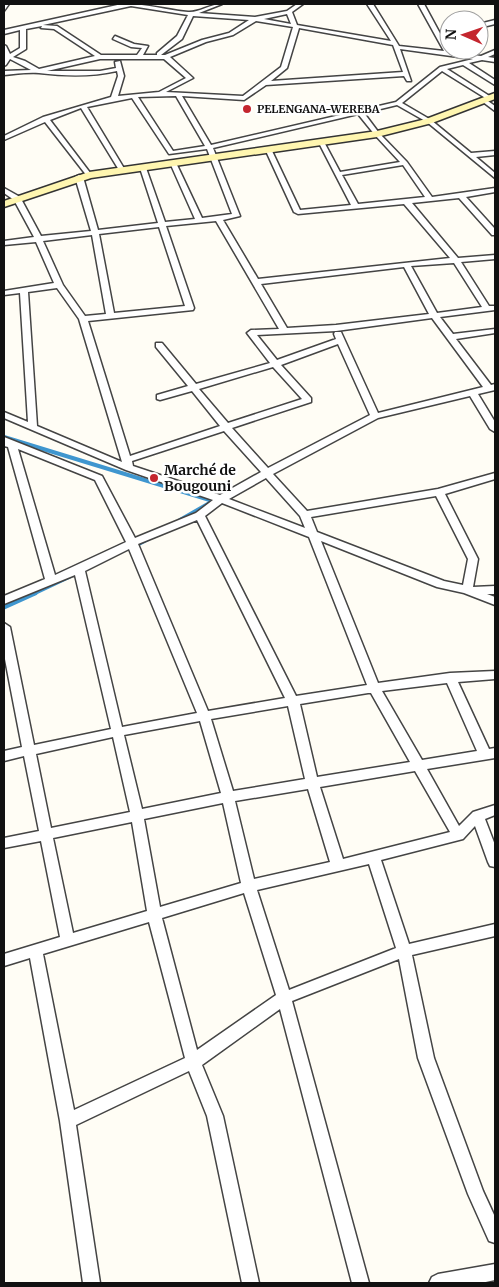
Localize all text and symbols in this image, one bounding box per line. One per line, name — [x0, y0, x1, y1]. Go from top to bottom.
north arrow — [439, 10, 489, 60]
text: N — [442, 29, 460, 40]
place label: PELENGANA-WEREBA — [257, 102, 380, 116]
marker: PELENGANA-WEREBA — [241, 103, 253, 115]
place label: Marché de Bougouni — [164, 461, 236, 495]
marker: Marché de Bougouni — [148, 472, 160, 484]

